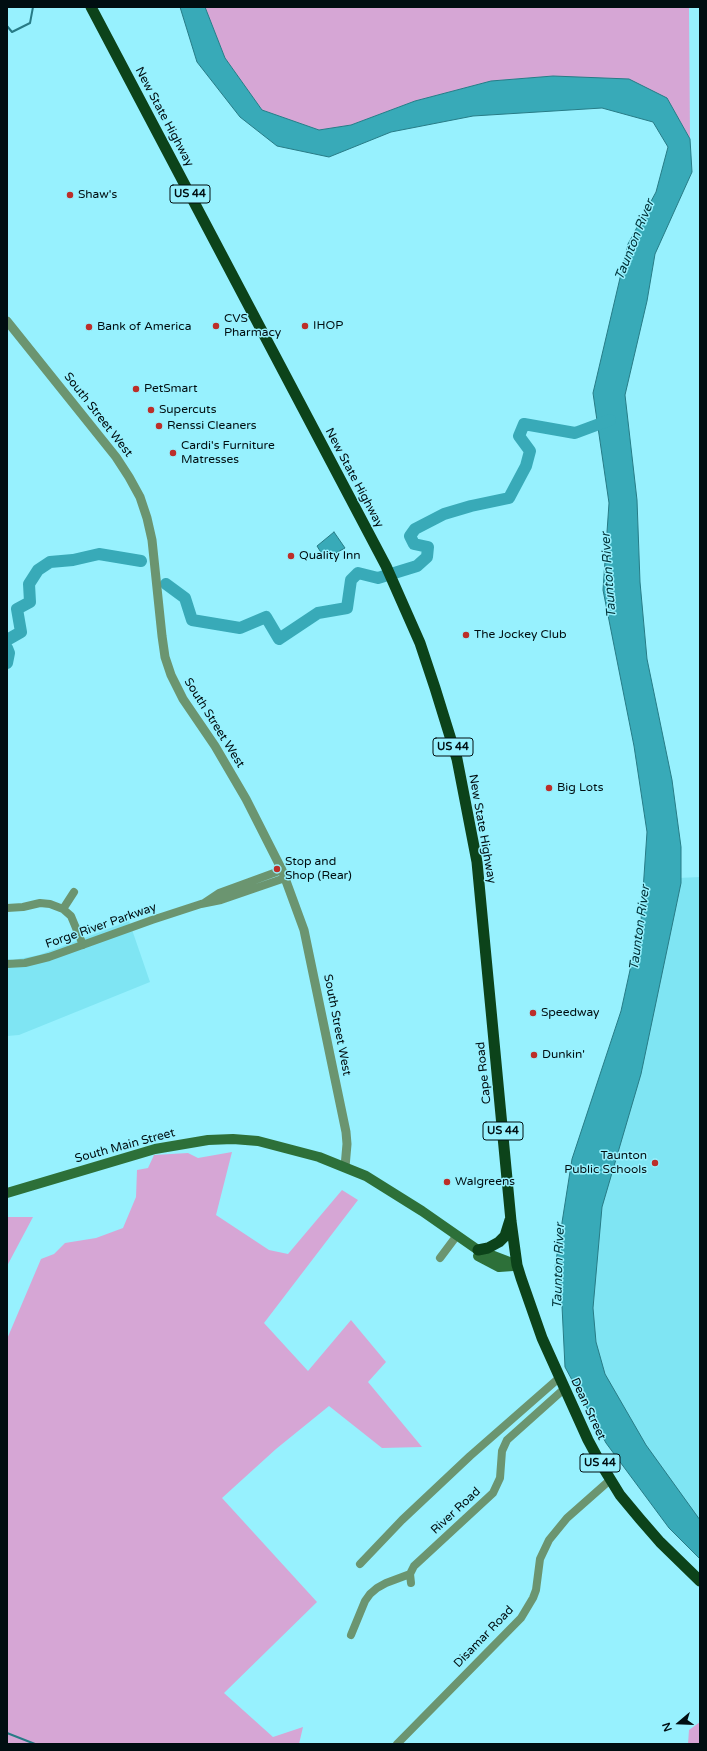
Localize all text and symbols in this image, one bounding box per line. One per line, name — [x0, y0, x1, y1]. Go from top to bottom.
street label: New State Highway — [132, 65, 196, 169]
road number: US 44 — [170, 185, 210, 203]
place label: Shaw's — [78, 188, 117, 202]
marker: Shaw's — [65, 190, 75, 200]
water label: Taunton River — [612, 197, 658, 283]
place label: CVS Pharmacy — [224, 312, 281, 340]
place label: IHOP — [313, 319, 343, 333]
place label: Bank of America — [97, 320, 191, 334]
marker: CVS Pharmacy — [211, 321, 221, 331]
marker: IHOP — [300, 321, 310, 331]
marker: Bank of America — [84, 322, 94, 332]
street label: South Street West — [61, 370, 135, 460]
place label: PetSmart — [144, 382, 198, 396]
marker: PetSmart — [131, 384, 141, 394]
place label: Supercuts — [159, 403, 216, 417]
marker: Supercuts — [146, 405, 156, 415]
place label: Renssi Cleaners — [167, 419, 257, 433]
marker: Renssi Cleaners — [154, 421, 164, 431]
street label: New State Highway — [322, 426, 386, 530]
place label: Cardi's Furniture Matresses — [181, 439, 275, 467]
marker: Cardi's Furniture Matresses — [168, 448, 178, 458]
water label: Taunton River — [598, 532, 620, 618]
place label: Quality Inn — [299, 549, 361, 563]
marker: Quality Inn — [286, 551, 296, 561]
place label: The Jockey Club — [474, 628, 567, 642]
marker: The Jockey Club — [461, 630, 471, 640]
street label: South Street West — [181, 675, 247, 771]
road number: US 44 — [433, 738, 473, 756]
street label: New State Highway — [465, 773, 499, 885]
place label: Big Lots — [557, 781, 603, 795]
marker: Big Lots — [544, 783, 554, 793]
place label: Stop and Shop (Rear) — [285, 855, 352, 883]
marker: Stop and Shop (Rear) — [272, 864, 282, 874]
water label: Taunton River — [626, 885, 654, 971]
street label: Forge River Parkway — [44, 900, 158, 952]
street label: South Street West — [320, 973, 354, 1077]
place label: Speedway — [541, 1006, 600, 1020]
marker: Speedway — [528, 1008, 538, 1018]
street label: Cape Road — [474, 1041, 494, 1105]
place label: Dunkin' — [542, 1048, 585, 1062]
marker: Dunkin' — [529, 1050, 539, 1060]
road number: US 44 — [483, 1122, 523, 1140]
street label: South Main Street — [73, 1126, 177, 1166]
place label: Taunton Public Schools — [564, 1149, 647, 1177]
marker: Taunton Public Schools — [650, 1158, 660, 1168]
place label: Walgreens — [455, 1175, 515, 1189]
marker: Walgreens — [442, 1177, 452, 1187]
water label: Taunton River — [550, 1223, 568, 1309]
street label: Dean Street — [567, 1376, 609, 1442]
road number: US 44 — [580, 1454, 620, 1472]
street label: River Road — [428, 1484, 484, 1538]
street label: Disamar Road — [451, 1603, 517, 1671]
north arrow — [659, 1703, 699, 1743]
text: N — [660, 1721, 675, 1733]

